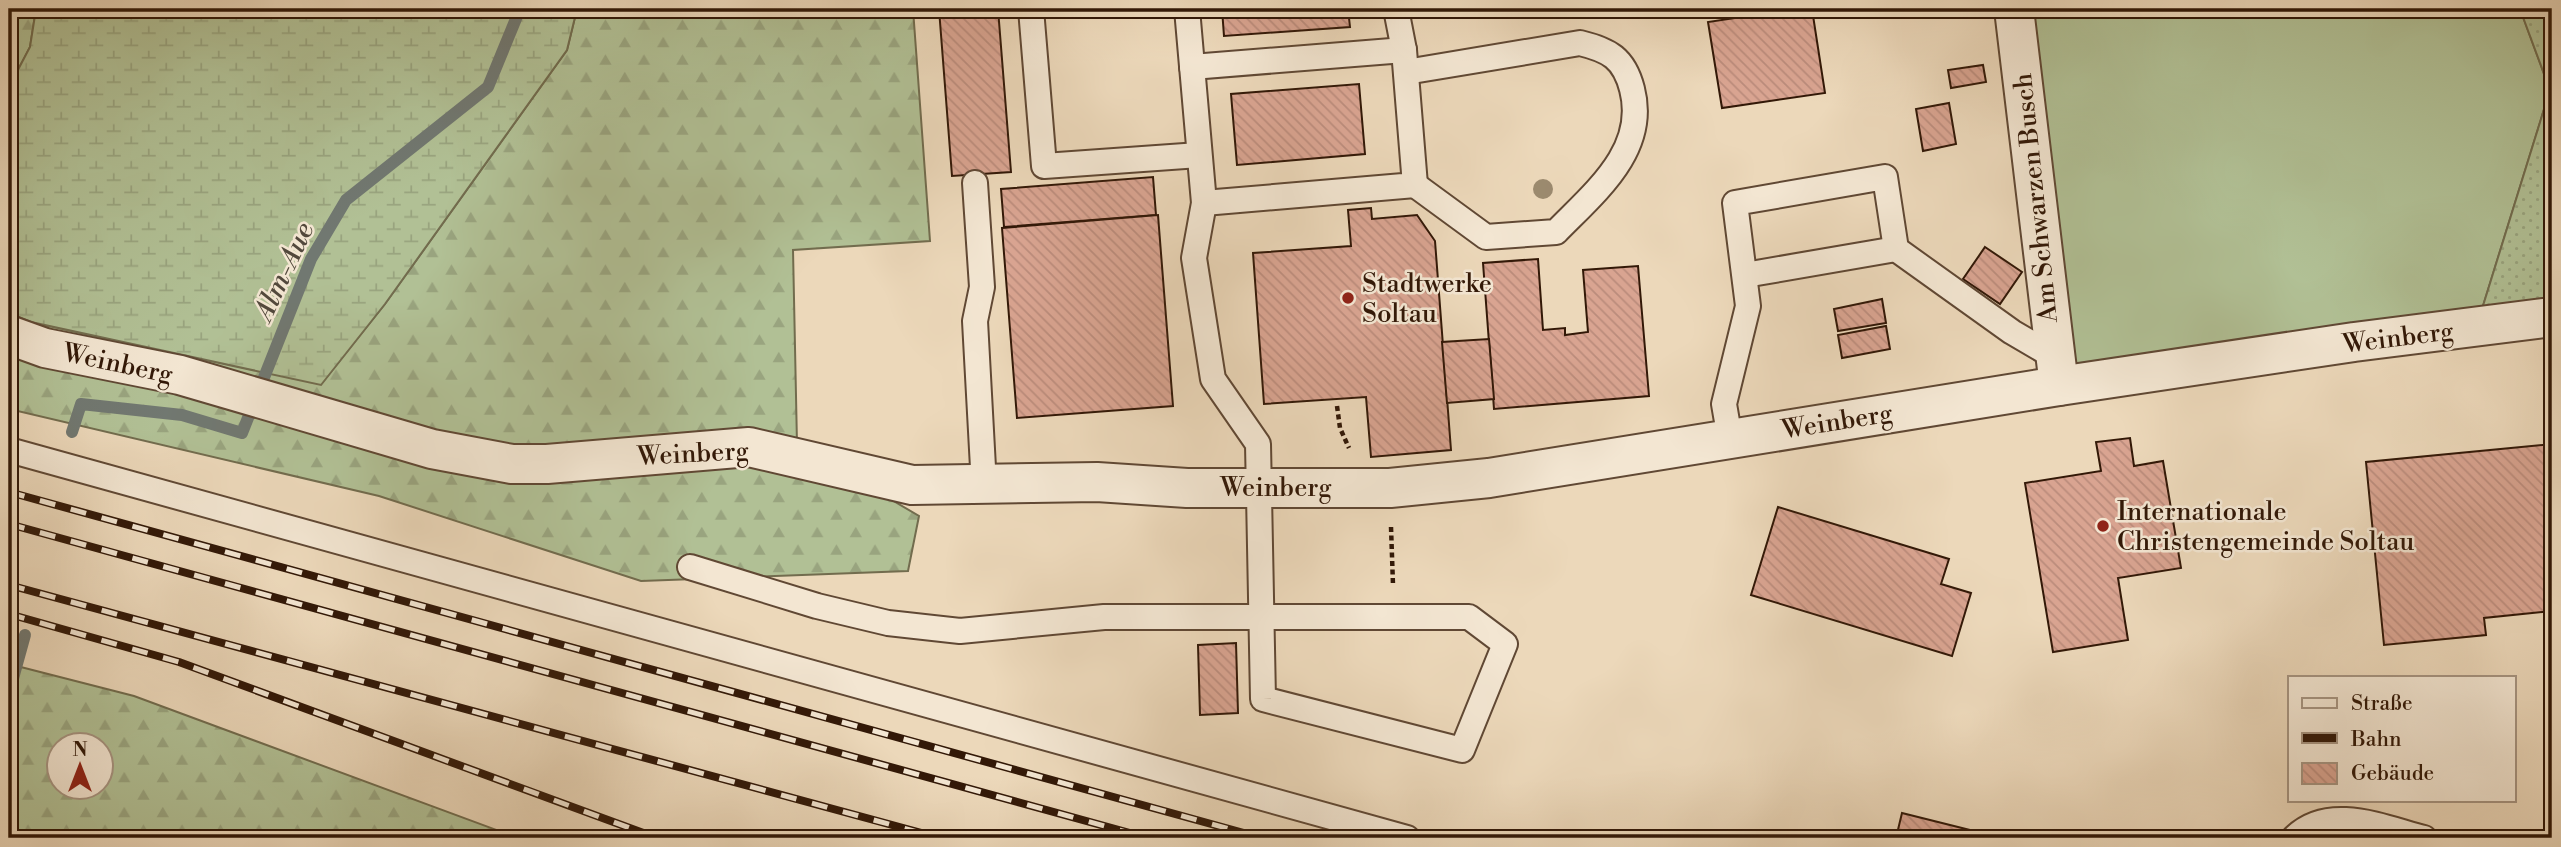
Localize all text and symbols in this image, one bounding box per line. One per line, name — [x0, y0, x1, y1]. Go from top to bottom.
street label: Am Schwarzen Busch — [2007, 71, 2065, 325]
water label: Alm-Aue — [245, 217, 322, 329]
place label: Stadtwerke Soltau — [1362, 268, 1492, 330]
marker: Stadtwerke Soltau — [1340, 290, 1356, 306]
street label: Weinberg — [2340, 315, 2456, 361]
street label: Weinberg — [59, 337, 176, 391]
street label: Weinberg — [1779, 397, 1895, 447]
street label: Weinberg — [636, 435, 750, 473]
street label: Weinberg — [1219, 472, 1332, 504]
place label: Internationale Christengemeinde Soltau — [2117, 496, 2414, 558]
marker: Internationale Christengemeinde Soltau — [2095, 518, 2111, 534]
legend — [2288, 676, 2516, 802]
text: Straße — [2351, 691, 2413, 717]
text: Bahn — [2350, 727, 2402, 753]
north arrow — [46, 732, 116, 802]
text: N — [72, 738, 88, 762]
text: Gebäude — [2351, 761, 2434, 787]

